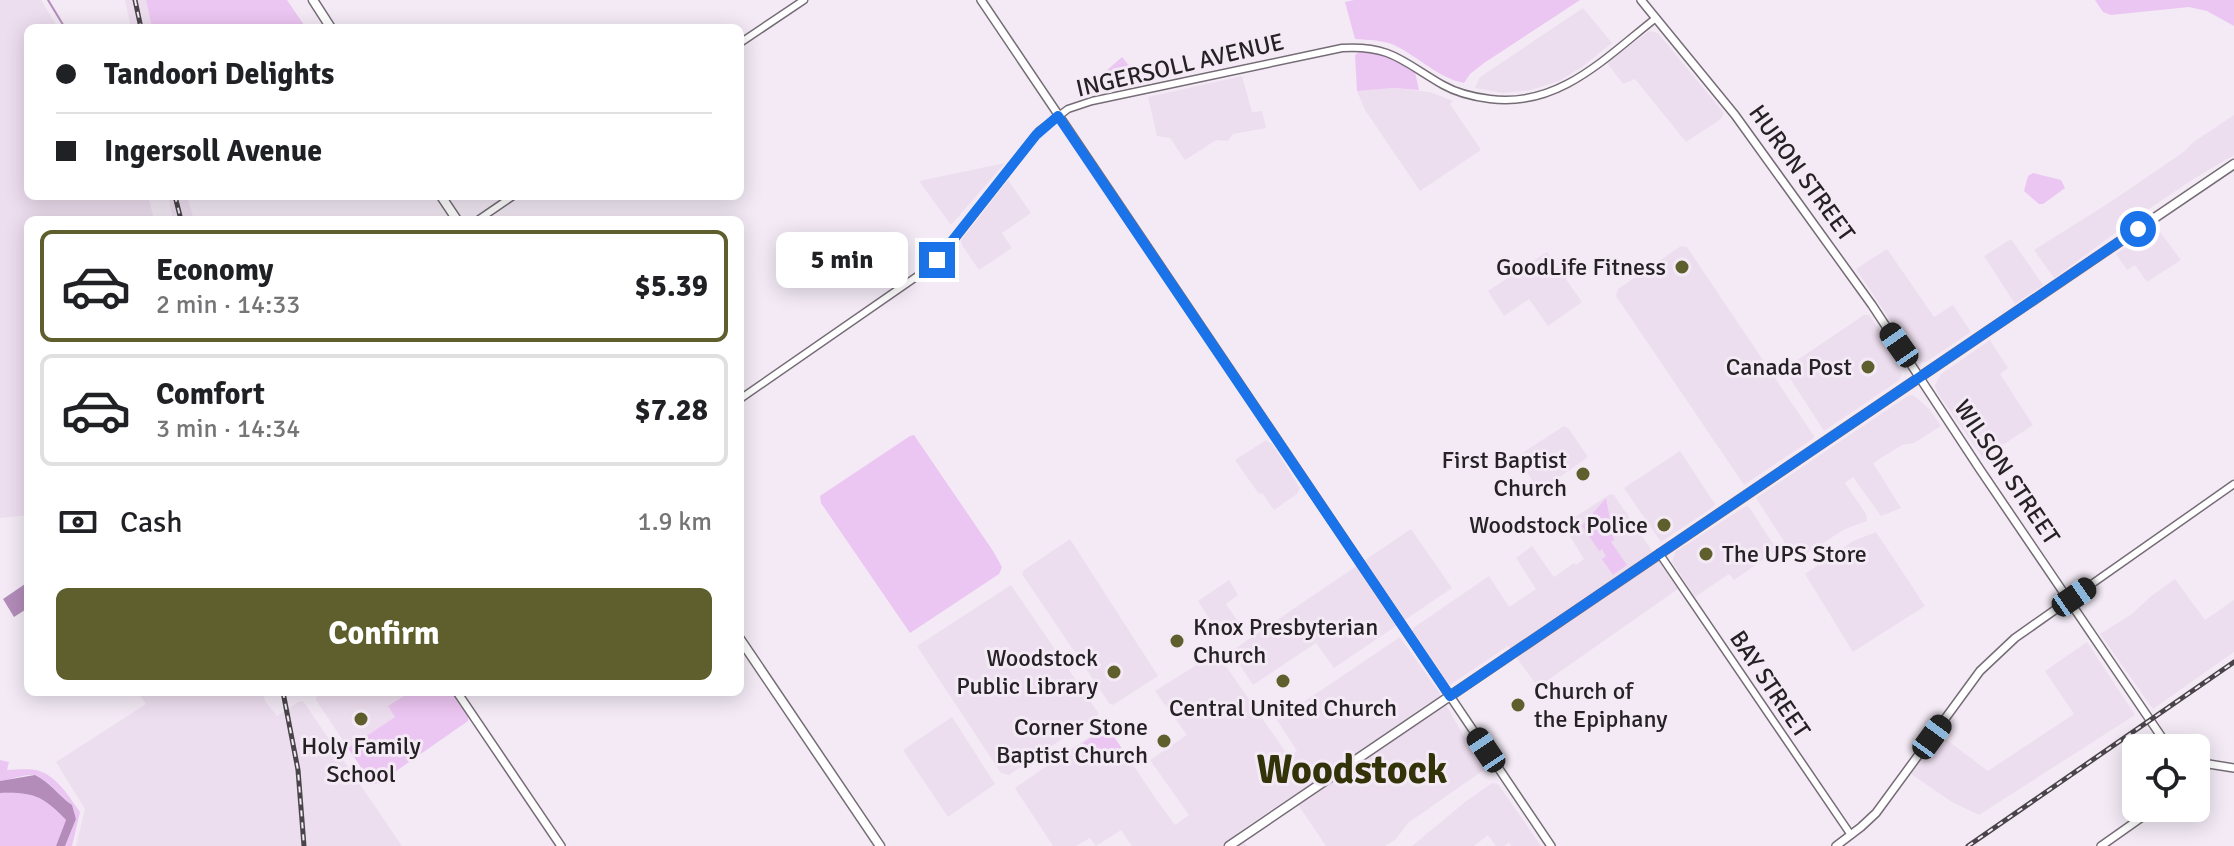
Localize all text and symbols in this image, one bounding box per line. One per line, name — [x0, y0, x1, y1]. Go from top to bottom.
street label: INGERSOLL AVENUE — [1073, 26, 1287, 104]
text: Tandoori Delights — [104, 56, 334, 93]
street label: HURON STREET — [1742, 99, 1862, 247]
text: Ingersoll Avenue — [104, 133, 322, 170]
route start — [2120, 211, 2156, 247]
callout: 5 min — [777, 232, 909, 288]
route end — [919, 242, 955, 278]
text: 5 min — [811, 244, 873, 276]
icon: car — [60, 250, 132, 322]
text: Economy — [156, 252, 273, 289]
place label: GoodLife Fitness — [1496, 252, 1666, 282]
marker: GoodLife Fitness — [1673, 258, 1691, 276]
text: $5.39 — [635, 268, 708, 305]
text: 2 min · 14:33 — [156, 289, 300, 321]
car — [1875, 318, 1923, 372]
place label: Canada Post — [1726, 352, 1852, 382]
marker: Canada Post — [1859, 358, 1877, 376]
icon: car — [60, 374, 132, 446]
text: Comfort — [156, 376, 265, 413]
text: $7.28 — [635, 392, 708, 429]
street label: WILSON STREET — [1948, 394, 2067, 550]
text: 3 min · 14:34 — [156, 413, 300, 445]
place label: First Baptist Church — [1442, 445, 1567, 503]
marker: First Baptist Church — [1574, 465, 1592, 483]
icon: cash — [56, 500, 100, 544]
text: Cash — [120, 504, 183, 541]
text: 1.9 km — [638, 506, 712, 538]
place label: Woodstock Police — [1469, 510, 1648, 540]
marker: Woodstock Police — [1655, 516, 1673, 534]
place label: The UPS Store — [1722, 539, 1867, 569]
marker: The UPS Store — [1697, 545, 1715, 563]
car — [2047, 573, 2101, 621]
button: Confirm — [56, 588, 712, 680]
place label: Knox Presbyterian Church — [1193, 612, 1378, 670]
street label: BAY STREET — [1723, 625, 1817, 744]
marker: Knox Presbyterian Church — [1168, 632, 1186, 650]
place label: Woodstock Public Library — [956, 643, 1098, 701]
marker: Woodstock Public Library — [1105, 663, 1123, 681]
marker: Central United Church — [1274, 672, 1292, 690]
place label: Church of the Epiphany — [1534, 676, 1667, 734]
place label: Central United Church — [1169, 693, 1397, 723]
marker: Church of the Epiphany — [1509, 696, 1527, 714]
marker: Holy Family School — [352, 710, 370, 728]
car — [1908, 711, 1956, 763]
place label: Corner Stone Baptist Church — [996, 712, 1148, 770]
car — [1463, 723, 1509, 777]
place label: Holy Family School — [301, 731, 421, 789]
marker: Corner Stone Baptist Church — [1155, 732, 1173, 750]
map controls — [2122, 734, 2210, 822]
button: locate — [2122, 734, 2210, 822]
district label: Woodstock — [1256, 745, 1448, 795]

